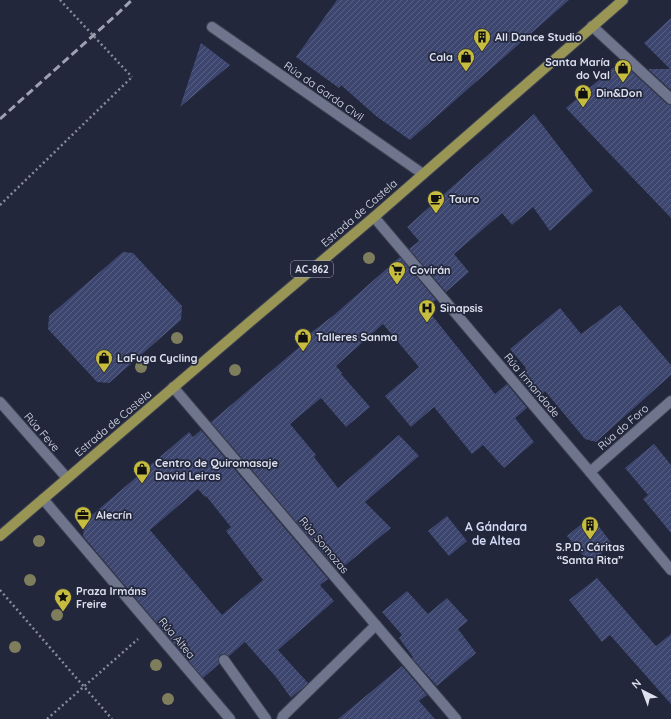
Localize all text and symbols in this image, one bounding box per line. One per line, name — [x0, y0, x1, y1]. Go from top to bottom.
building icon: All Dance Studio — [472, 27, 492, 52]
place label: All Dance Studio — [495, 30, 582, 44]
shop icon: Cala — [456, 47, 476, 72]
place label: Cala — [429, 50, 453, 64]
place label: Santa María do Val — [545, 55, 610, 82]
street label: Rúa da Garda Civil — [281, 58, 367, 124]
shop icon: Santa María do Val — [613, 58, 633, 83]
shop icon: Din&Don — [573, 83, 593, 108]
place label: Din&Don — [596, 86, 642, 100]
street label: Estrada de Castela — [318, 176, 400, 250]
cafe icon: Tauro — [426, 189, 446, 214]
place label: Tauro — [449, 192, 480, 206]
supermarket icon: Covirán — [387, 260, 407, 285]
road number: AC-862 — [291, 261, 333, 277]
place label: Covirán — [410, 263, 451, 277]
hospital icon: Sinapsis — [417, 298, 437, 323]
place label: Sinapsis — [440, 301, 483, 315]
shop icon: Talleres Sanma — [293, 327, 313, 352]
place label: Talleres Sanma — [316, 330, 398, 344]
shop icon: LaFuga Cycling — [94, 348, 114, 373]
street label: Rúa Irmandade — [501, 350, 563, 420]
place label: LaFuga Cycling — [117, 351, 198, 365]
street label: Estrada de Castela — [72, 387, 154, 459]
street label: Rúa do Foro — [595, 401, 652, 453]
street label: Rúa Feve — [21, 410, 63, 454]
place label: Centro de Quiromasaje David Leiras — [155, 456, 279, 483]
shop icon: Centro de Quiromasaje David Leiras — [132, 459, 152, 484]
office icon: Alecrín — [73, 505, 93, 530]
place label: Alecrín — [96, 508, 132, 522]
street label: Rúa Somozas — [296, 514, 352, 576]
building icon: S.P.D. Cáritas “Santa Rita” — [580, 515, 600, 540]
district label: A Gándara de Altea — [465, 519, 527, 548]
place label: S.P.D. Cáritas “Santa Rita” — [555, 540, 625, 567]
place label: Praza Irmáns Freire — [76, 584, 146, 611]
place icon: Praza Irmáns Freire — [53, 587, 73, 612]
street label: Rúa Altea — [156, 615, 198, 661]
north arrow — [623, 671, 663, 711]
text: N — [629, 676, 644, 691]

